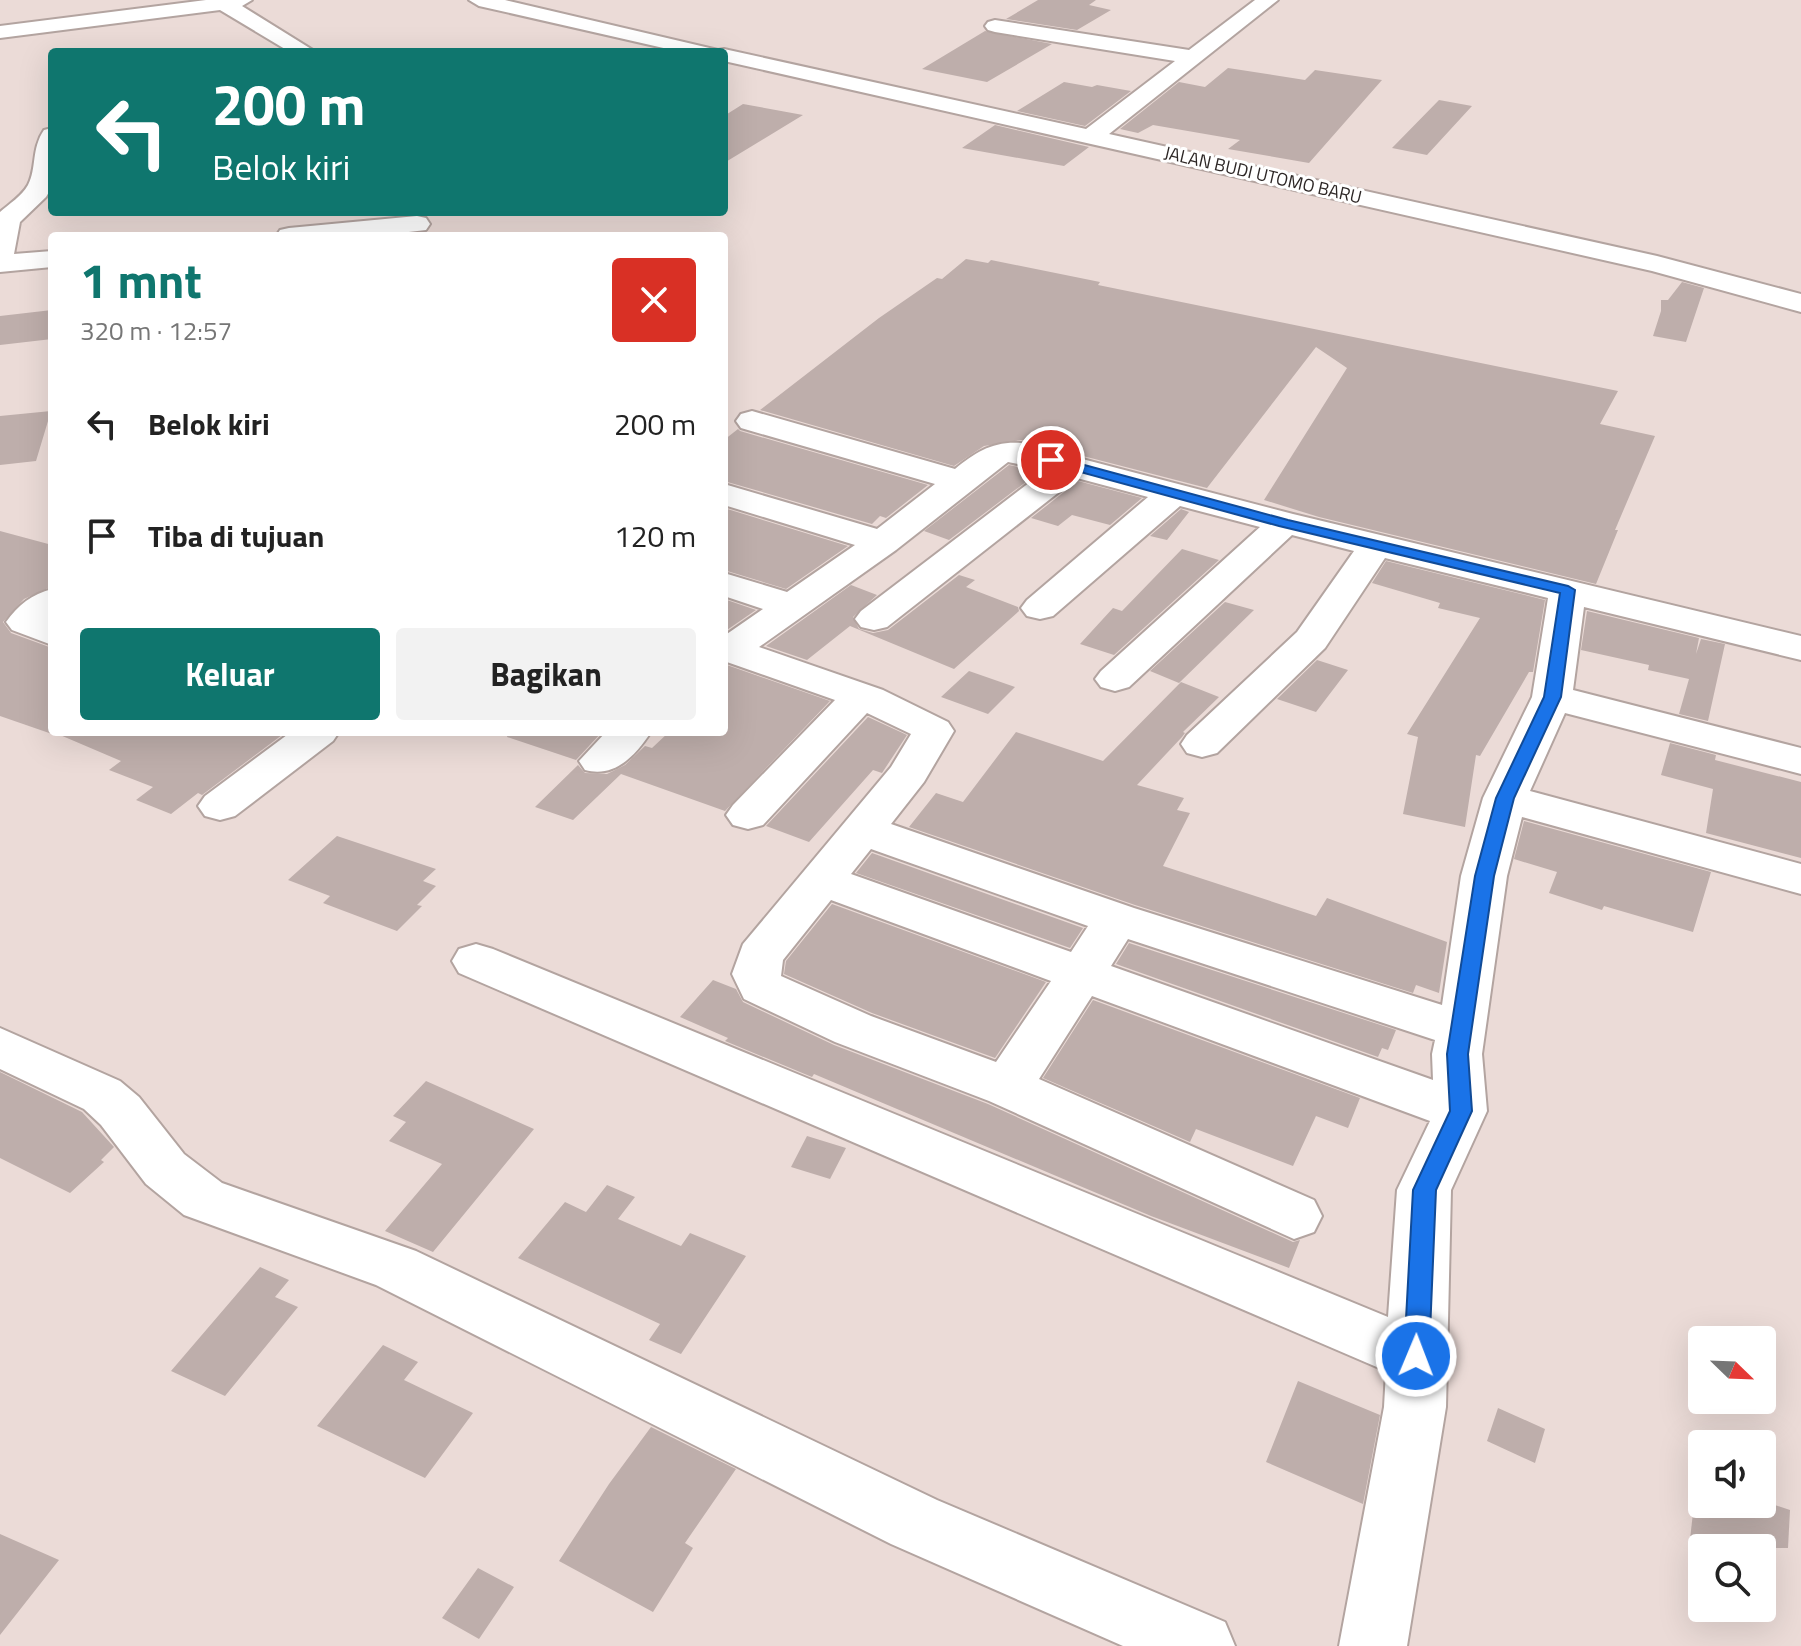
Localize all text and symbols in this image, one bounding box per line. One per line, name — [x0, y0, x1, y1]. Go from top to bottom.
text: 200 m — [212, 62, 365, 147]
icon: left — [80, 80, 184, 184]
text: Belok kiri — [212, 139, 350, 194]
street label: JALAN BUDI UTOMO BARU — [1162, 139, 1365, 210]
text: 1 mnt — [80, 244, 202, 317]
button: close — [612, 258, 696, 342]
text: 320 m · 12:57 — [80, 311, 232, 350]
text: Belok kiri — [148, 401, 270, 447]
text: 200 m — [614, 401, 696, 447]
icon: left — [80, 402, 124, 446]
pin — [1017, 426, 1085, 494]
icon: arrive — [1029, 438, 1073, 482]
text: Tiba di tujuan — [148, 513, 324, 559]
text: 120 m — [614, 513, 696, 559]
icon: arrive — [80, 514, 124, 558]
button: Keluar — [80, 628, 380, 720]
button: Bagikan — [396, 628, 696, 720]
position arrow — [1374, 1314, 1458, 1398]
north arrow — [1688, 1326, 1776, 1414]
map controls — [1688, 1326, 1776, 1622]
button: sound — [1688, 1430, 1776, 1518]
button: search — [1688, 1534, 1776, 1622]

